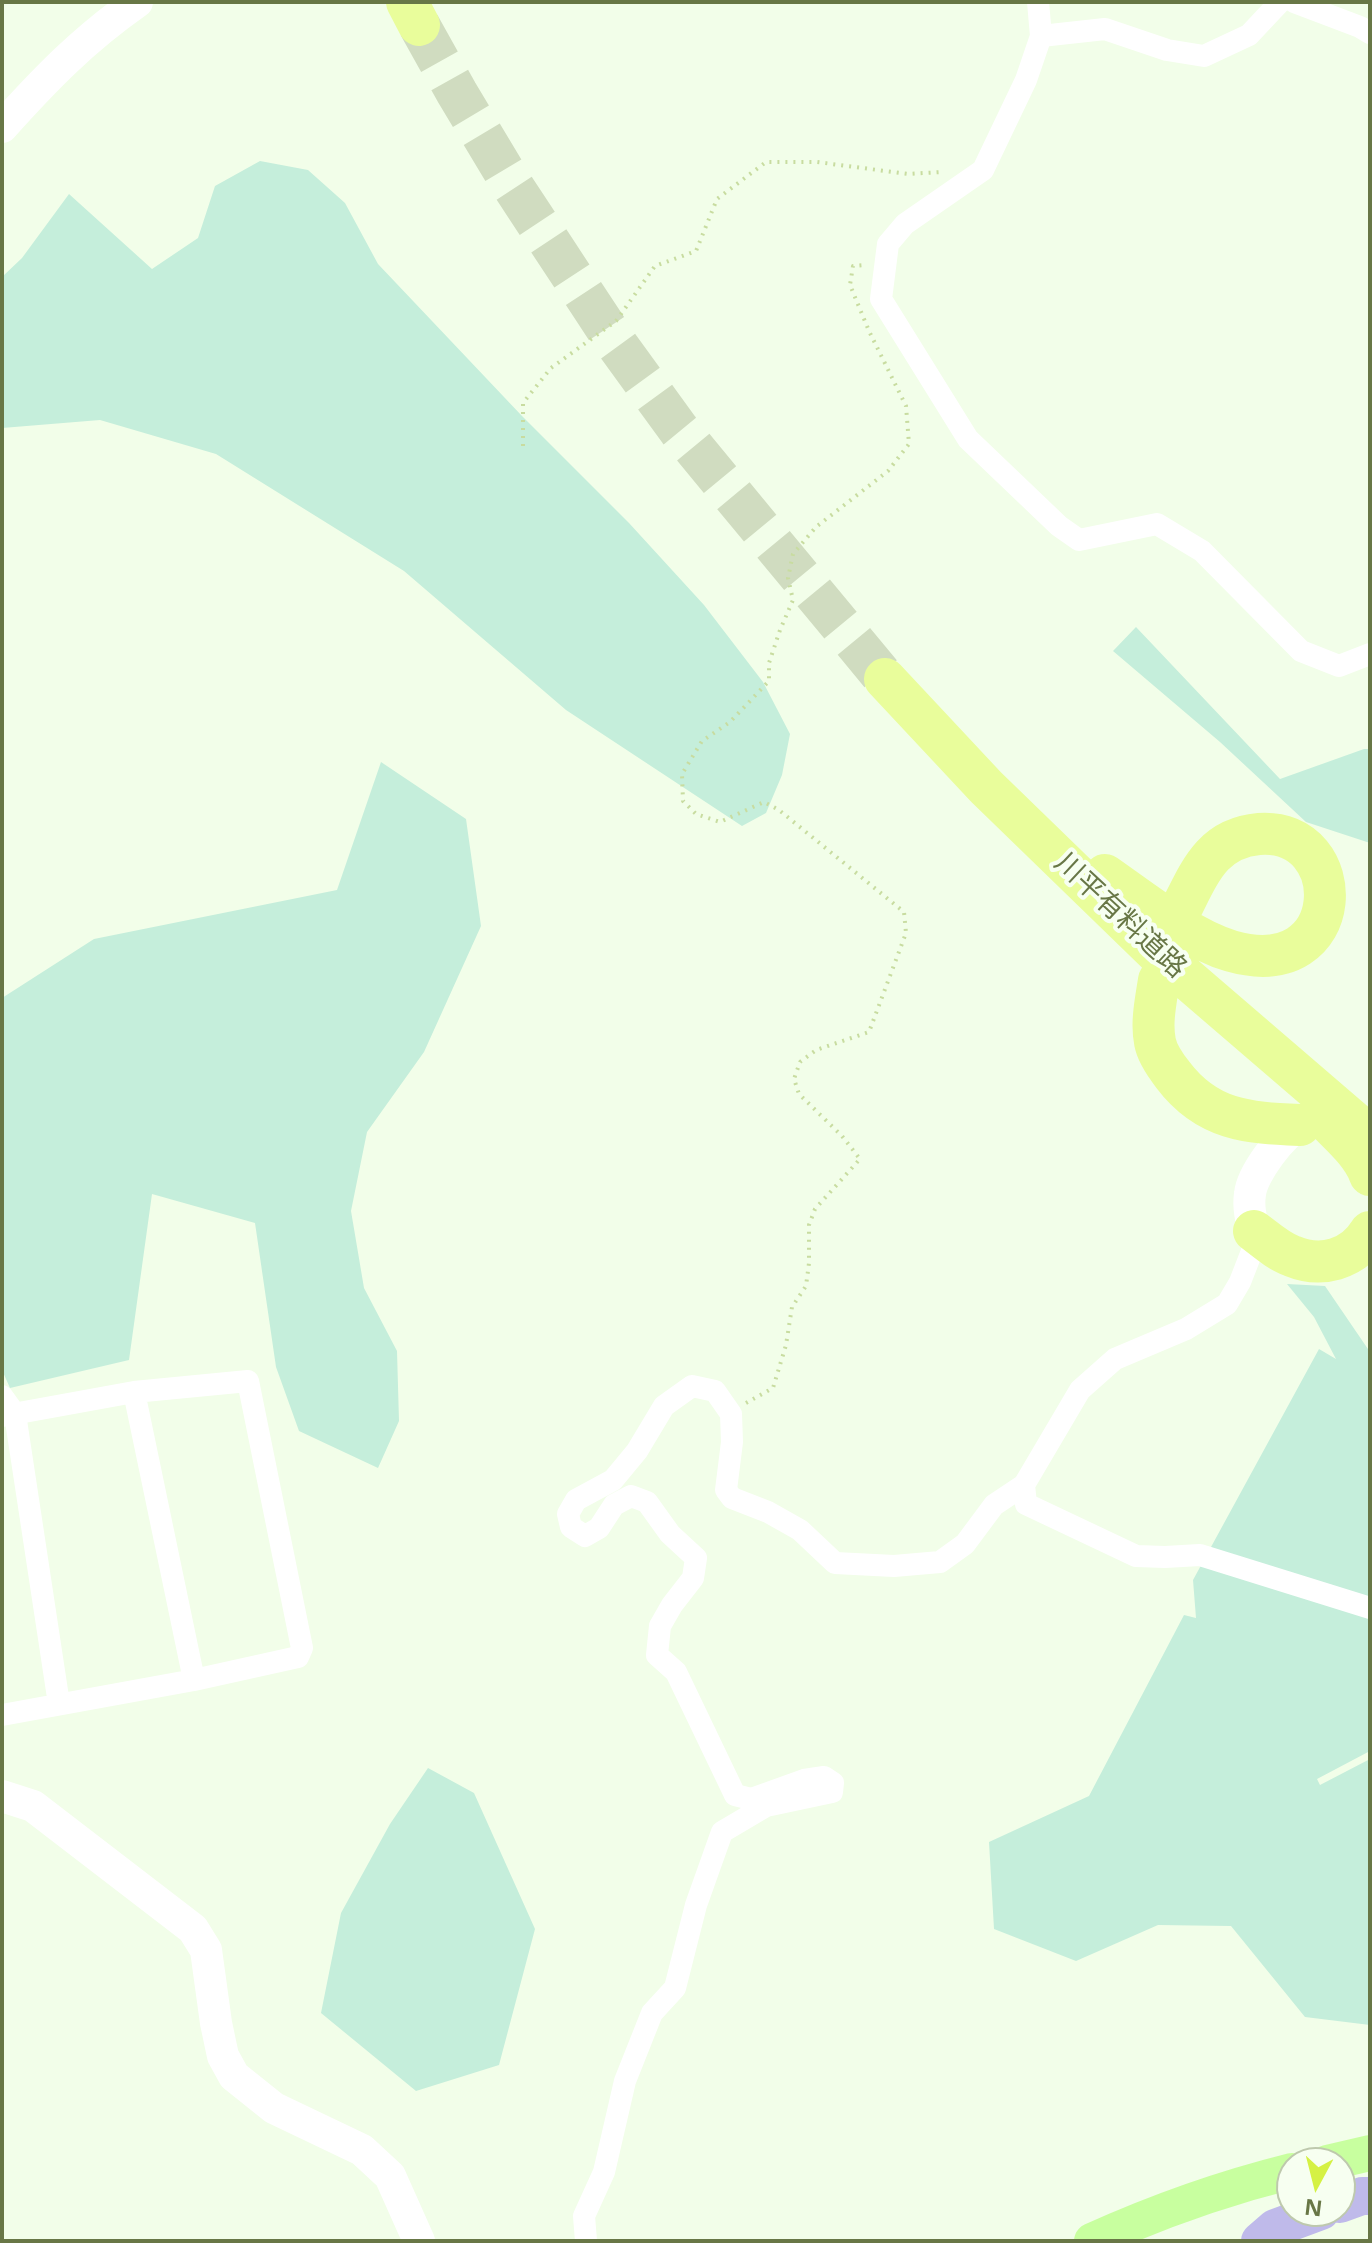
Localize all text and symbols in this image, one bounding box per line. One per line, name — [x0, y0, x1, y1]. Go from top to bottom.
street label: 川平有料道路 — [1047, 846, 1193, 986]
north arrow — [1276, 2147, 1356, 2227]
text: N — [1303, 2193, 1324, 2225]

